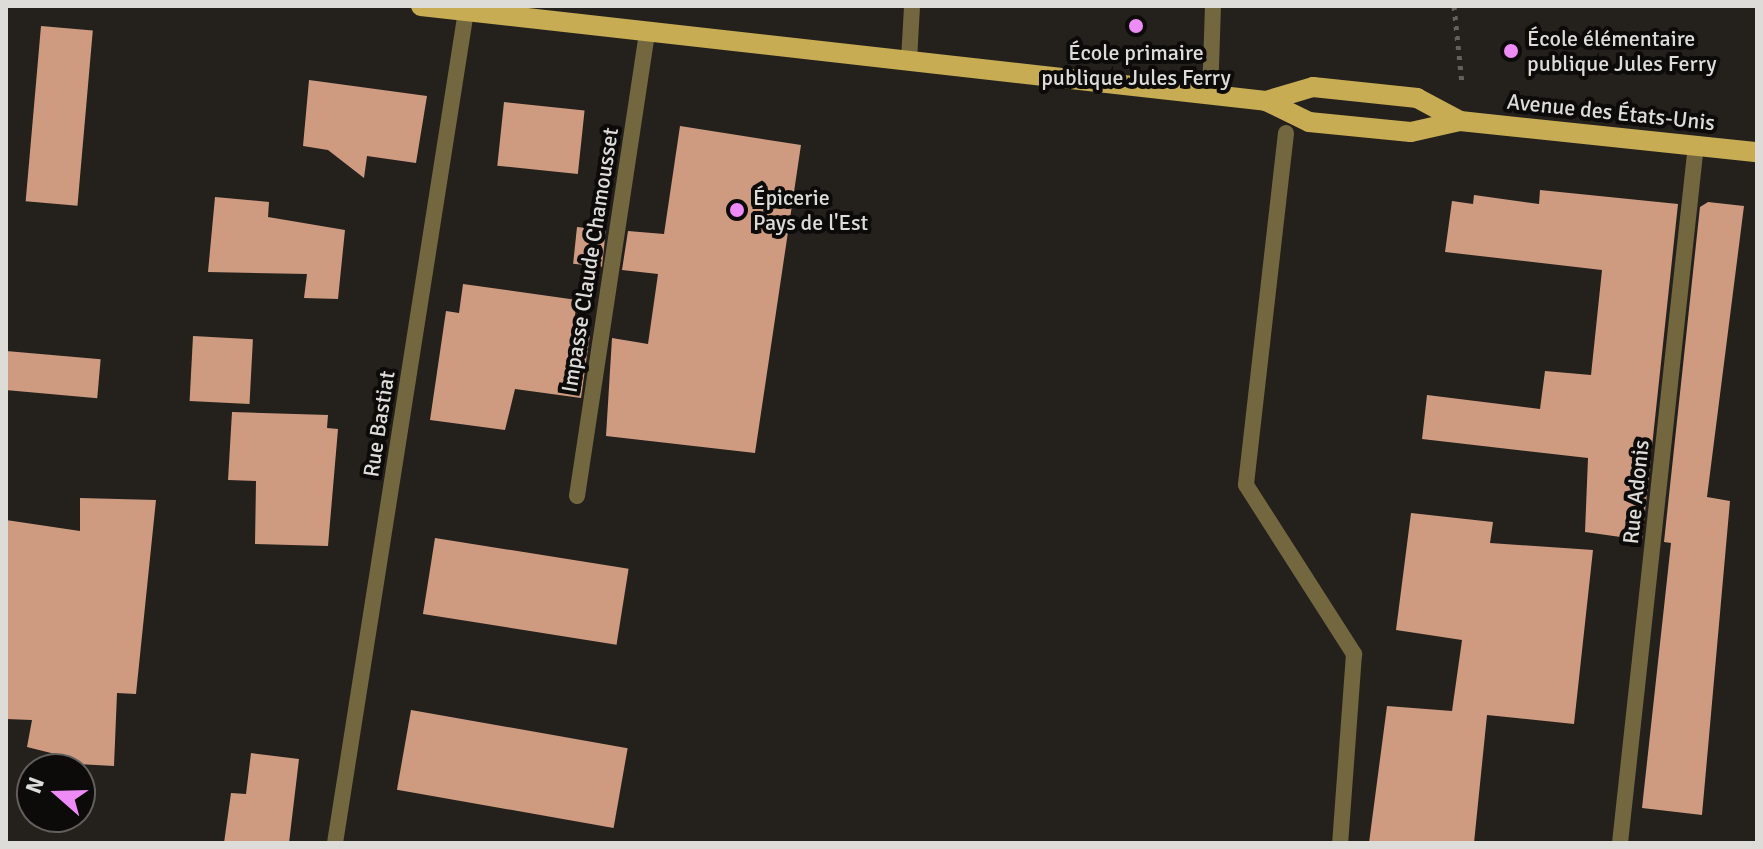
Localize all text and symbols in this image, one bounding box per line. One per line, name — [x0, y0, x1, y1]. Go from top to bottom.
marker: École primaire publique Jules Ferry — [1127, 17, 1145, 35]
place label: École élémentaire publique Jules Ferry — [1527, 25, 1717, 76]
place label: École primaire publique Jules Ferry — [1041, 39, 1231, 90]
marker: École élémentaire publique Jules Ferry — [1502, 42, 1520, 60]
street label: Avenue des États-Unis — [1506, 88, 1716, 136]
street label: Impasse Claude Chamousset — [556, 126, 624, 394]
place label: Épicerie Pays de l'Est — [753, 184, 868, 236]
marker: Épicerie Pays de l'Est — [728, 201, 746, 219]
street label: Rue Bastiat — [358, 369, 400, 479]
street label: Rue Adonis — [1617, 439, 1655, 545]
north arrow — [16, 753, 96, 833]
text: N — [20, 773, 50, 797]

